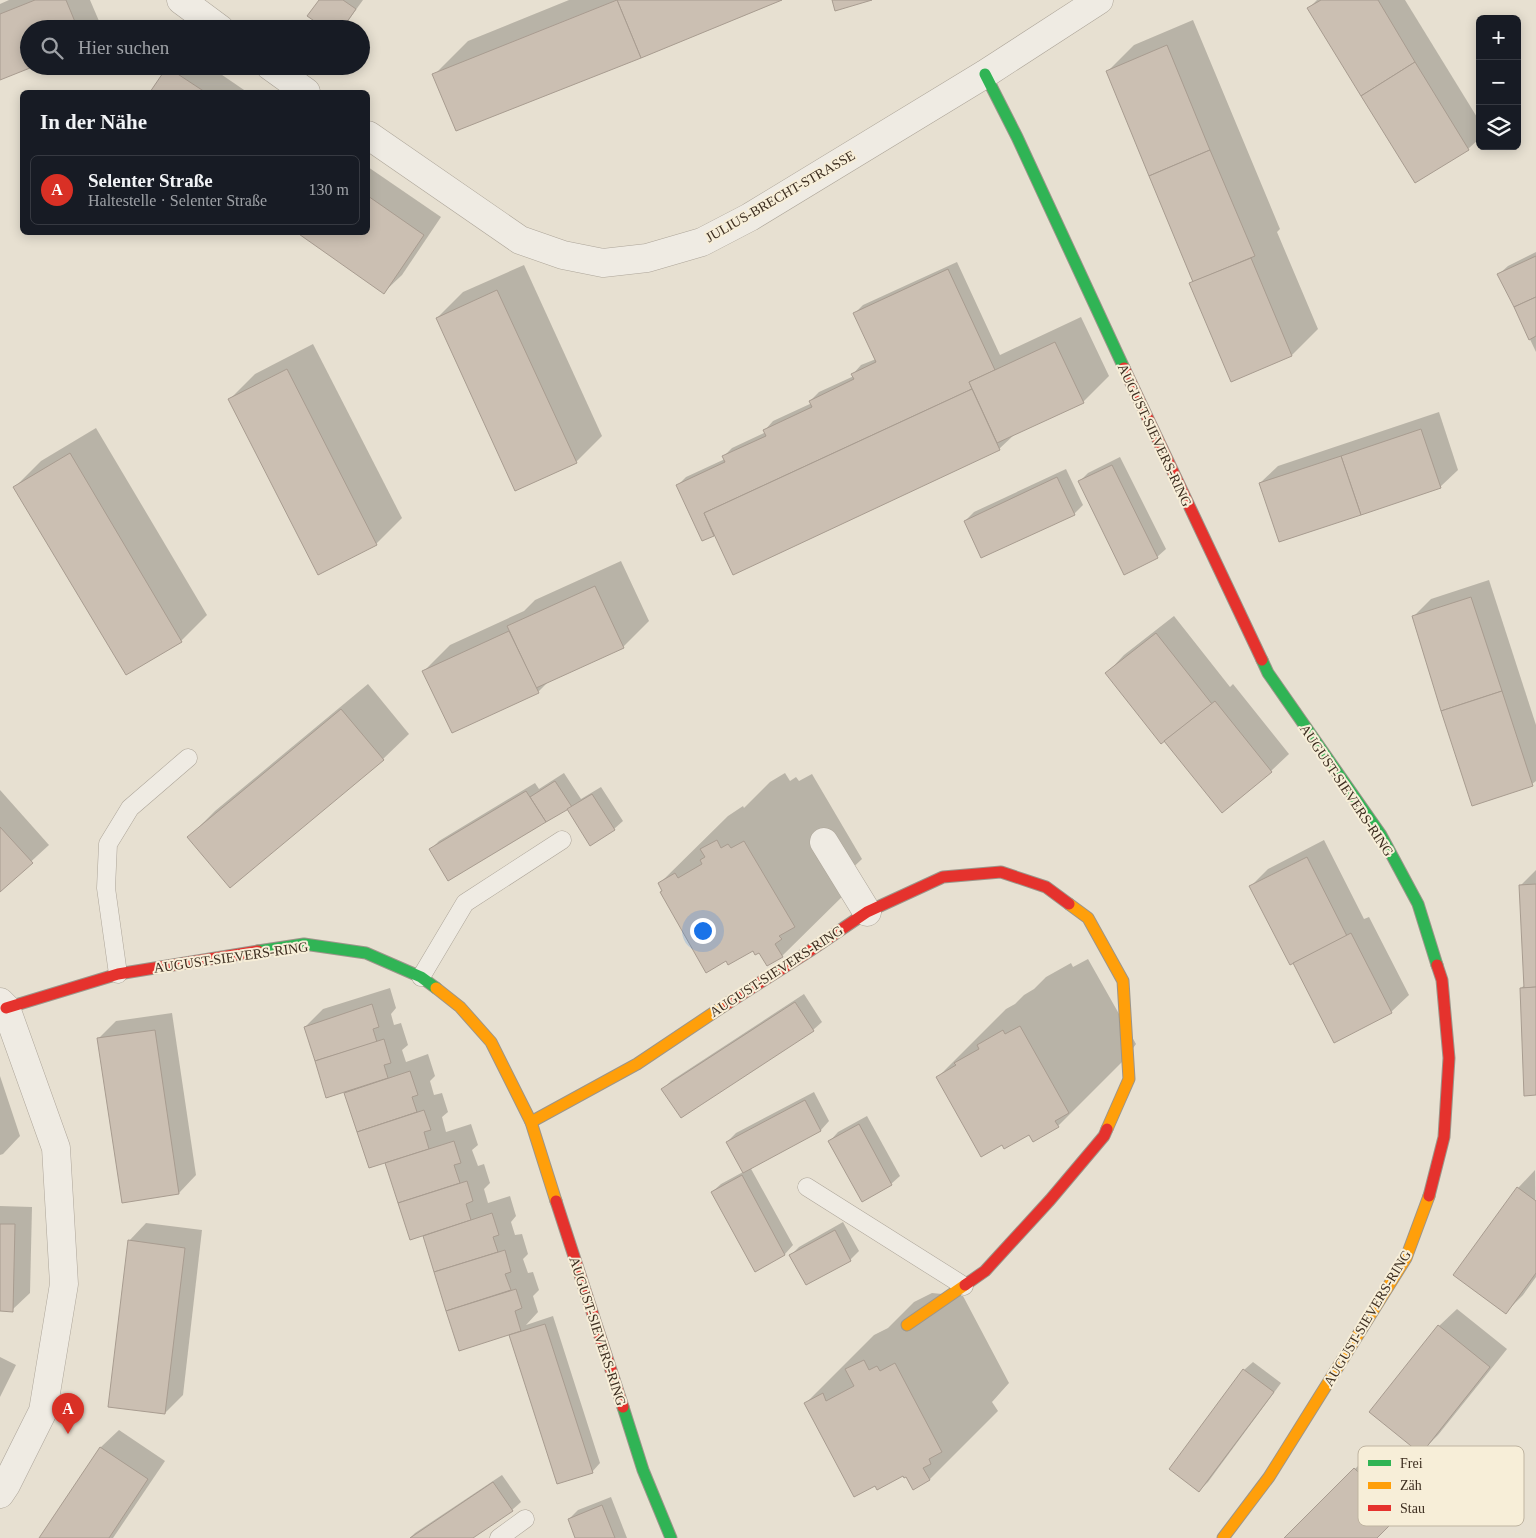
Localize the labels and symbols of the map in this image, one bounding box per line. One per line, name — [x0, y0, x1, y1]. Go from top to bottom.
street label: JULIUS-BRECHT-STRASSE — [703, 147, 858, 245]
street label: AUGUST-SIEVERS-RING — [1115, 361, 1194, 509]
street label: AUGUST-SIEVERS-RING — [1297, 721, 1396, 859]
your location — [690, 918, 716, 944]
street label: AUGUST-SIEVERS-RING — [707, 923, 846, 1020]
street label: AUGUST-SIEVERS-RING — [153, 939, 309, 976]
street label: AUGUST-SIEVERS-RING — [1321, 1248, 1414, 1389]
street label: AUGUST-SIEVERS-RING — [566, 1255, 629, 1408]
pin: A — [52, 1393, 84, 1434]
legend — [1358, 1446, 1524, 1526]
text: Frei — [1400, 1456, 1423, 1471]
text: Zäh — [1400, 1478, 1422, 1493]
text: Stau — [1400, 1501, 1425, 1516]

